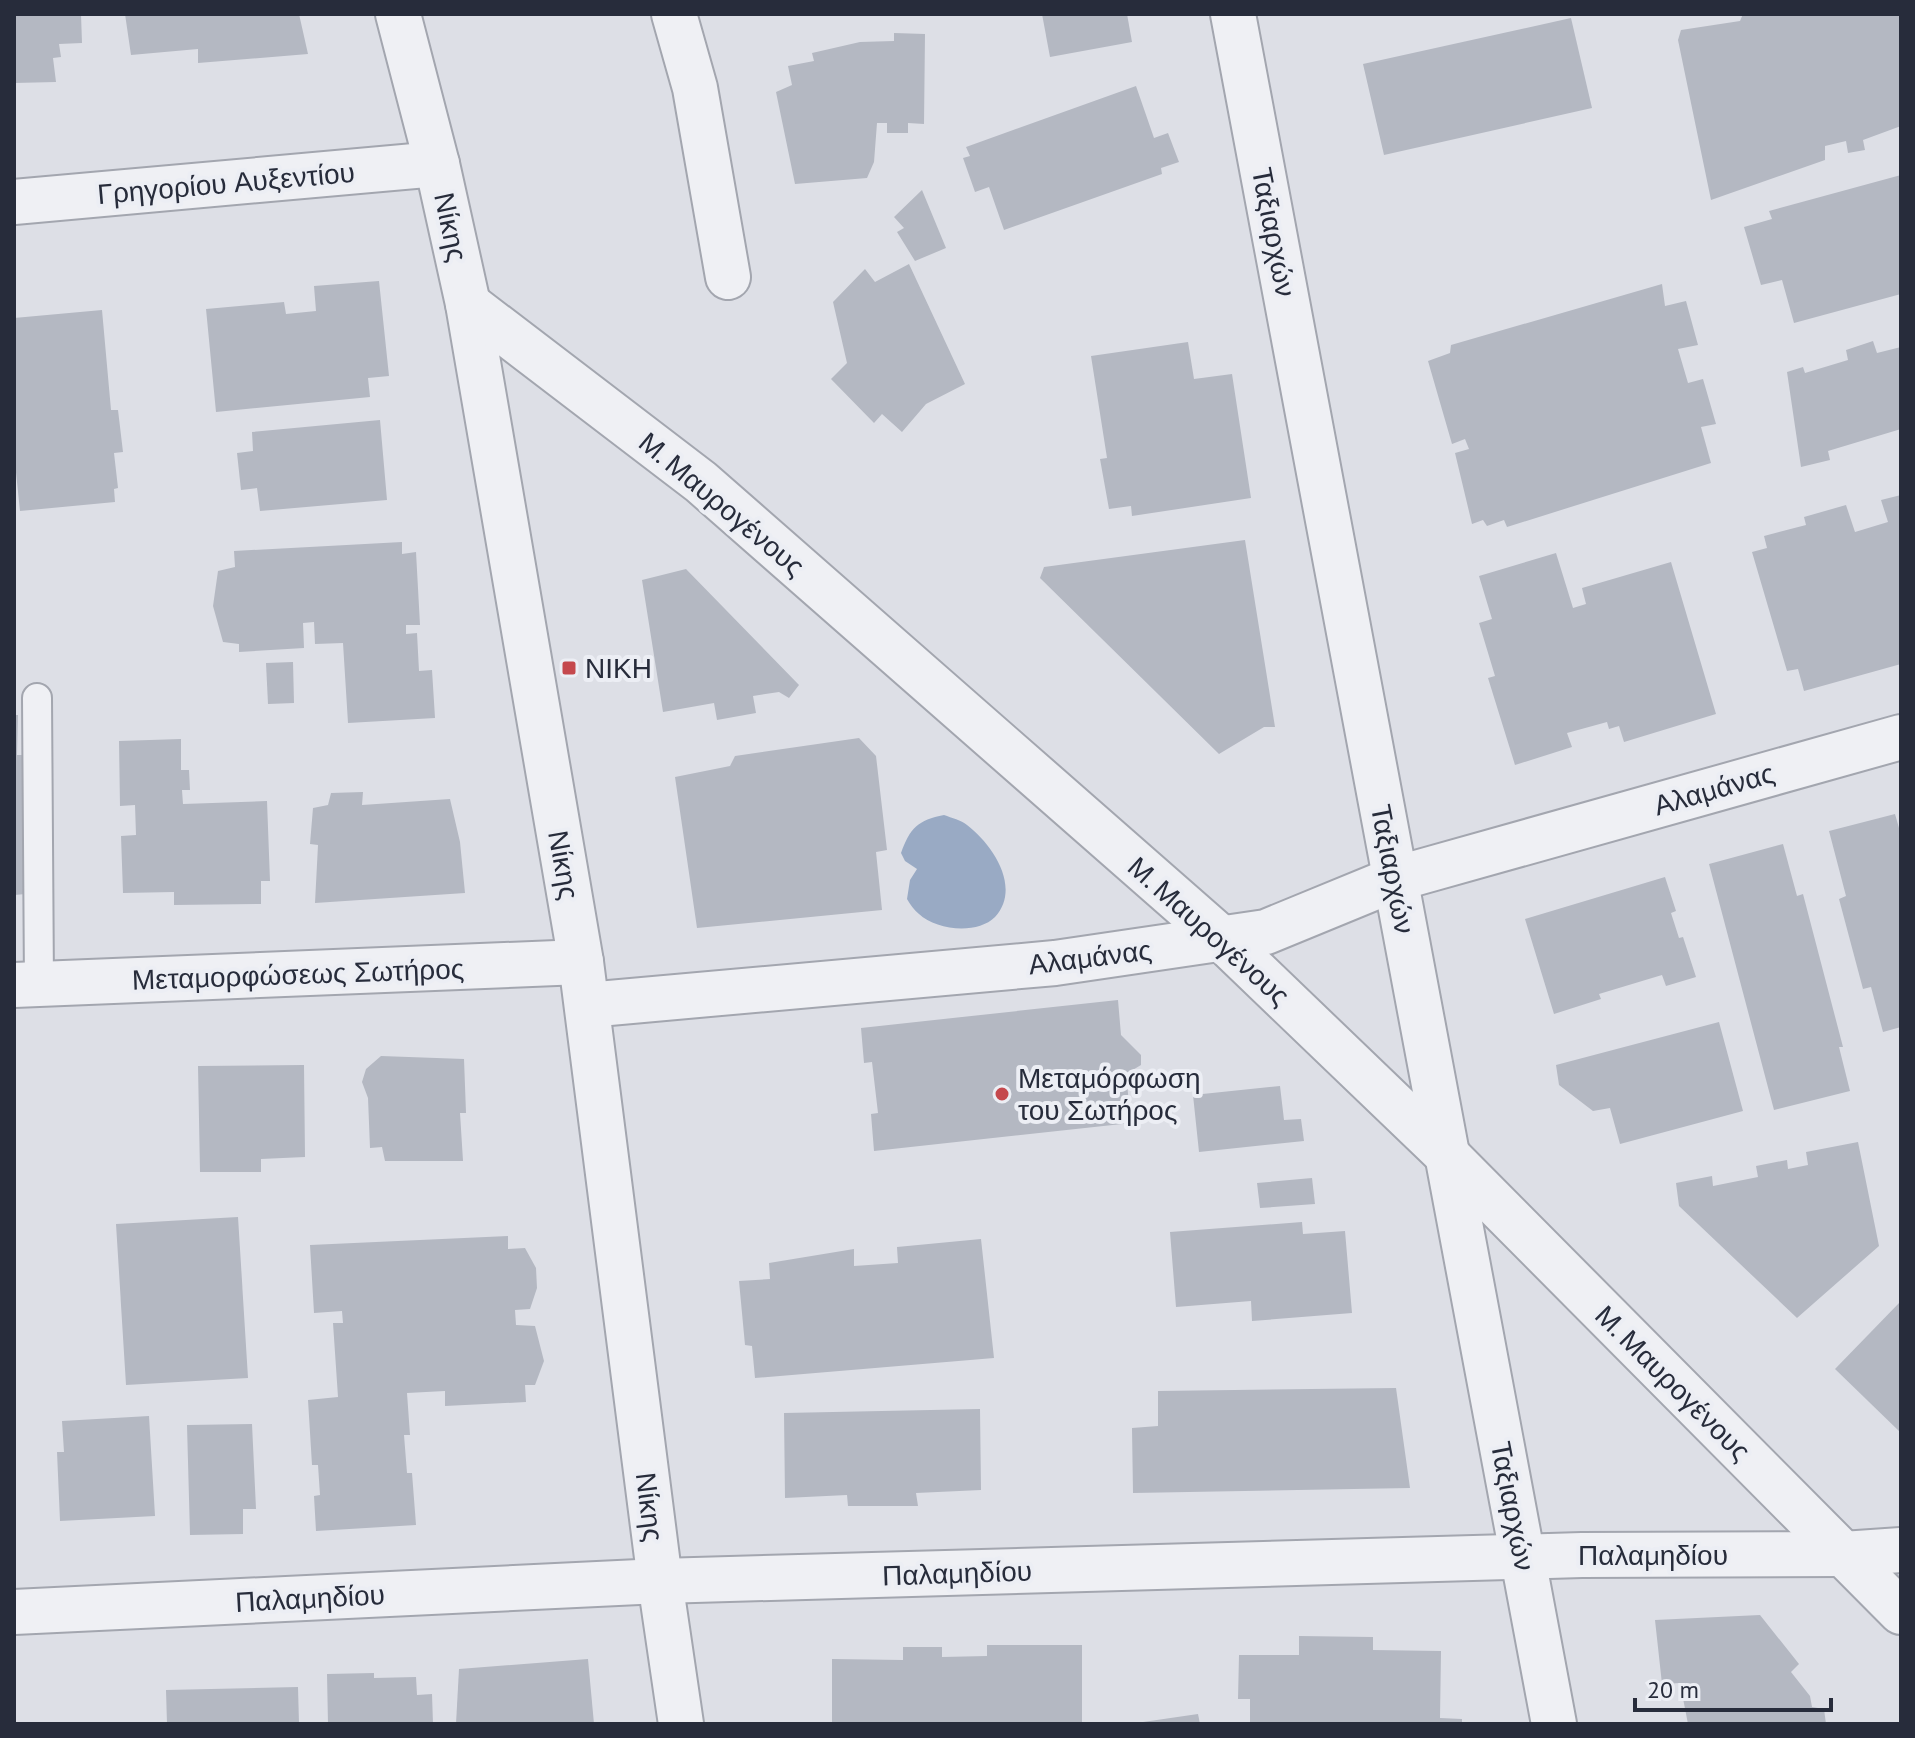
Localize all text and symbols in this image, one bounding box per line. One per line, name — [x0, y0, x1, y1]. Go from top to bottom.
street label: Γρηγορίου Αυξεντίου — [96, 153, 356, 212]
street label: Ταξιαρχών — [1244, 164, 1305, 300]
street label: Νίκης — [426, 189, 477, 265]
street label: Μ. Μαυρογένους — [632, 423, 813, 584]
place label: ΝΙΚΗ — [585, 649, 652, 686]
marker: ΝΙΚΗ — [560, 659, 578, 677]
street label: Αλαμάνας — [1649, 754, 1778, 823]
street label: Ταξιαρχών — [1363, 801, 1424, 937]
street label: Νίκης — [540, 827, 589, 902]
street label: Μ. Μαυρογένους — [1120, 848, 1298, 1013]
street label: Αλαμάνας — [1026, 931, 1154, 982]
street label: Μεταμορφώσεως Σωτήρος — [131, 949, 465, 998]
place label: Μεταμόρφωση του Σωτήρος — [1018, 1059, 1201, 1128]
marker: Μεταμόρφωση του Σωτήρος — [993, 1085, 1011, 1103]
street label: Μ. Μαυρογένους — [1588, 1297, 1759, 1468]
street label: Ταξιαρχών — [1483, 1438, 1544, 1574]
street label: Νίκης — [628, 1470, 673, 1544]
street label: Παλαμηδίου — [1578, 1536, 1728, 1573]
street label: Παλαμηδίου — [881, 1551, 1033, 1594]
street label: Παλαμηδίου — [234, 1575, 386, 1620]
scale bar — [1635, 1662, 1831, 1712]
text: 20 m — [1647, 1674, 1699, 1705]

